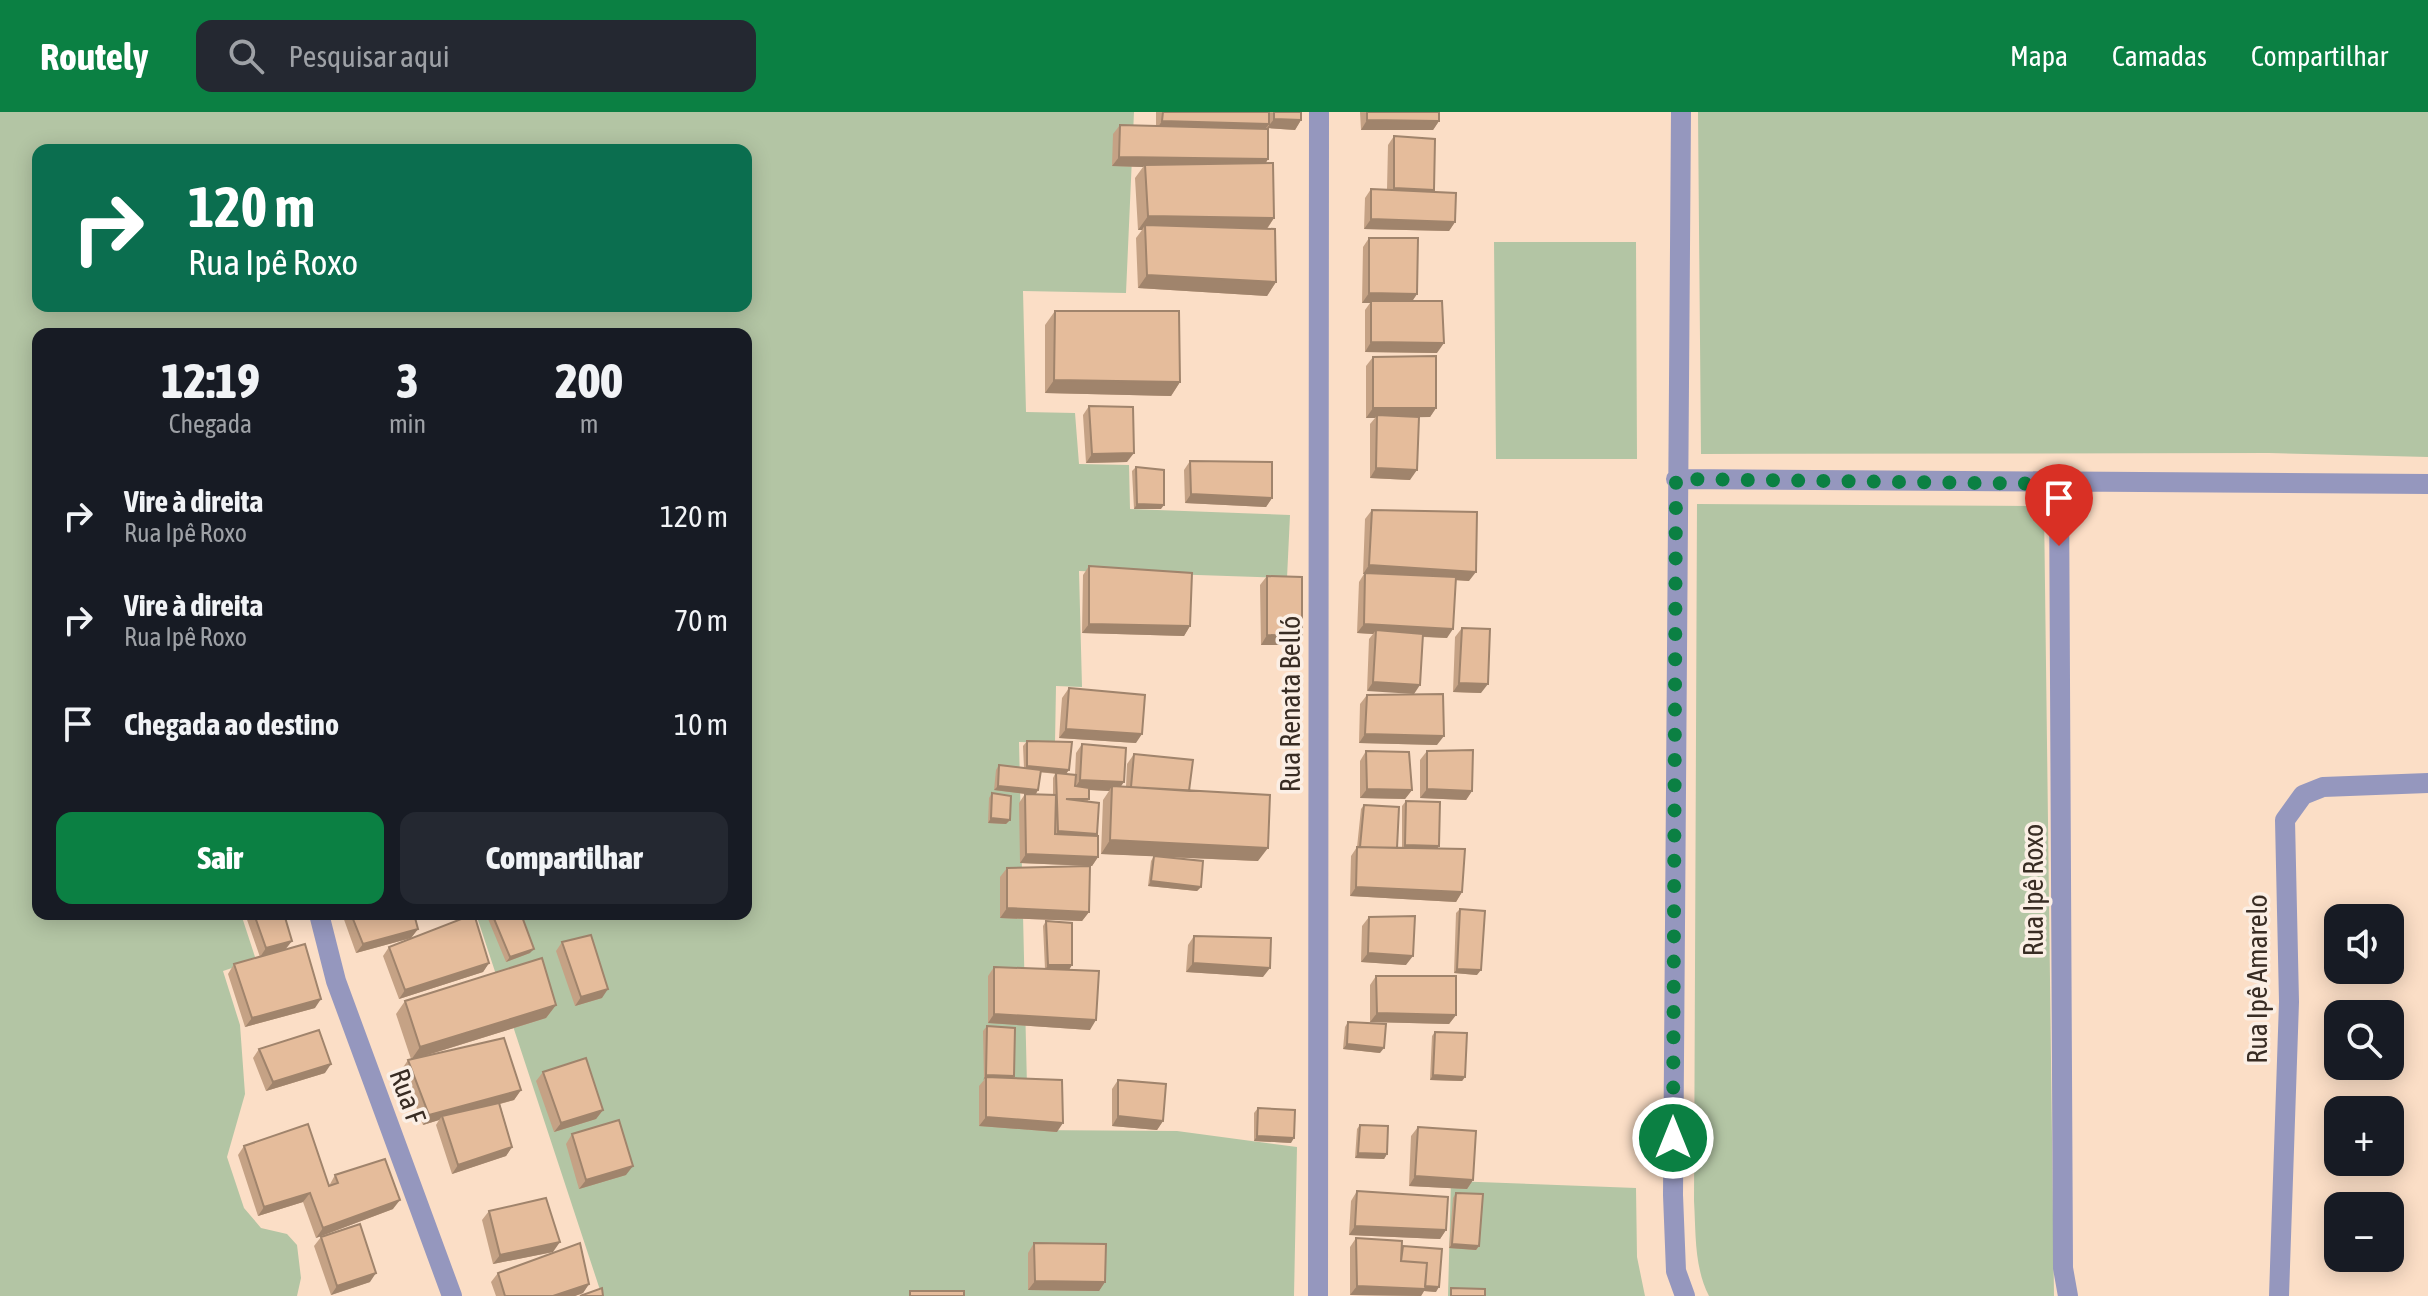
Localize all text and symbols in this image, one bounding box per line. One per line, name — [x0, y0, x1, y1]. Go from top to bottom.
search box — [196, 20, 756, 92]
icon: search — [224, 34, 268, 78]
text: Routely — [40, 35, 148, 78]
text: Pesquisar aqui — [288, 39, 450, 73]
text: Mapa — [2010, 40, 2068, 72]
text: Camadas — [2112, 40, 2207, 72]
text: Compartilhar — [2251, 40, 2388, 72]
text: 120 m — [188, 175, 315, 239]
icon: right — [56, 176, 160, 280]
text: Rua Ipê Roxo — [188, 241, 358, 283]
text: 12:19 — [161, 353, 260, 408]
text: 3 — [396, 353, 419, 408]
text: 200 — [555, 353, 623, 408]
text: Chegada — [169, 409, 252, 439]
text: min — [389, 409, 426, 439]
text: m — [580, 409, 598, 439]
pin — [2025, 464, 2093, 546]
icon: arrive — [2037, 476, 2081, 520]
text: Vire à direita — [124, 484, 263, 518]
icon: right — [56, 494, 100, 538]
text: 120 m — [660, 499, 728, 533]
text: Rua Ipê Roxo — [124, 518, 247, 548]
text: Vire à direita — [124, 588, 263, 622]
icon: right — [56, 598, 100, 642]
text: 70 m — [674, 603, 728, 637]
street label: Rua Renata Belló — [1274, 616, 1306, 792]
text: Rua Ipê Roxo — [124, 622, 247, 652]
icon: arrive — [56, 702, 100, 746]
text: Chegada ao destino — [124, 707, 339, 741]
text: 10 m — [674, 707, 728, 741]
button: Sair — [56, 812, 384, 904]
button: Compartilhar — [400, 812, 728, 904]
street label: Rua Ipê Roxo — [2017, 824, 2049, 956]
street label: Rua Ipê Amarelo — [2241, 894, 2273, 1064]
map controls — [2324, 904, 2404, 1272]
button: sound — [2324, 904, 2404, 984]
button: search — [2324, 1000, 2404, 1080]
street label: Rua F — [383, 1064, 433, 1128]
position arrow — [1631, 1096, 1715, 1180]
button: + — [2324, 1096, 2404, 1176]
button: − — [2324, 1192, 2404, 1272]

